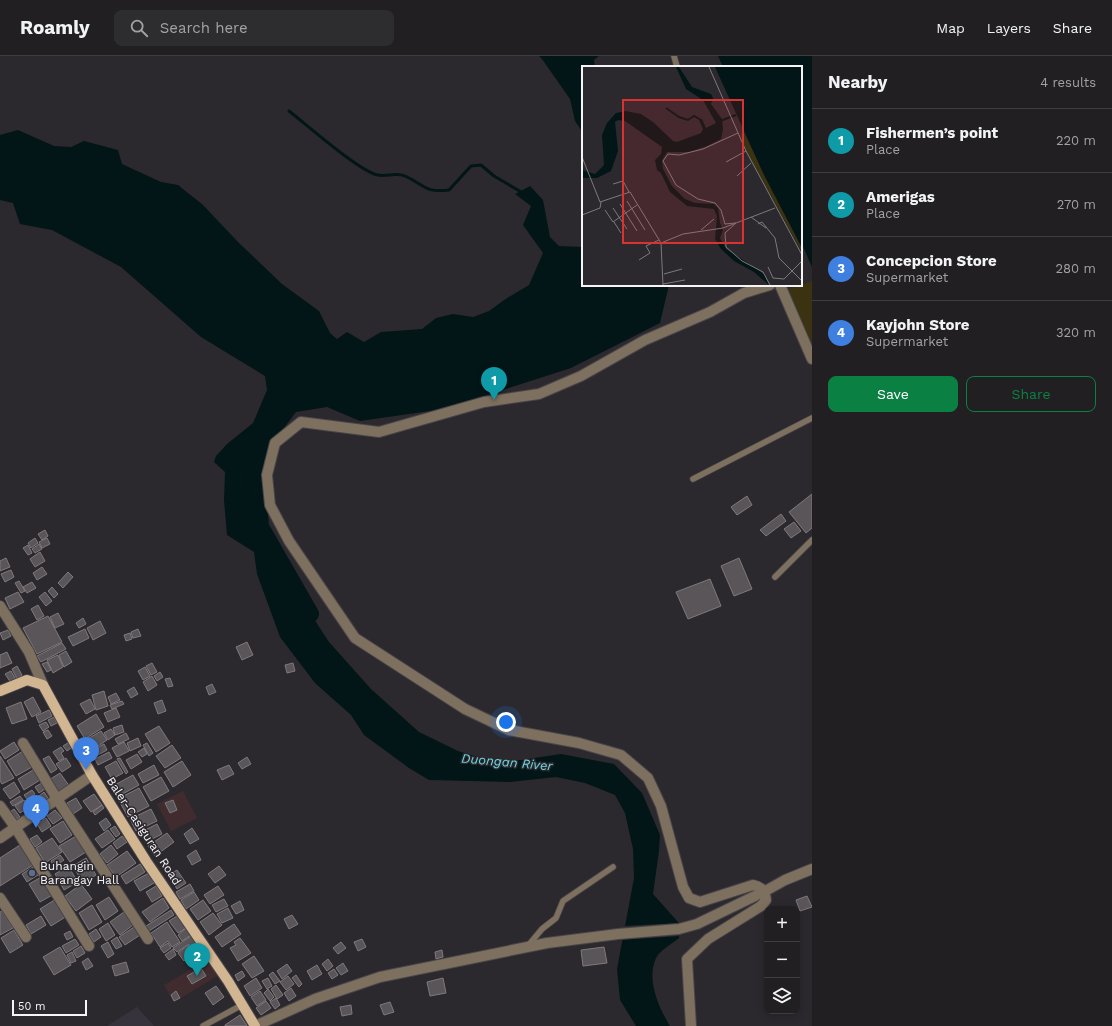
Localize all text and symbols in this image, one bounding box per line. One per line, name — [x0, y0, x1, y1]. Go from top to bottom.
search box — [114, 10, 394, 46]
text: Roamly — [20, 16, 90, 39]
icon: search — [128, 17, 150, 39]
text: Search here — [160, 19, 248, 37]
text: Map — [936, 20, 965, 36]
text: Layers — [987, 20, 1031, 36]
text: Share — [1053, 20, 1092, 36]
inset map — [582, 66, 802, 286]
text: Nearby — [828, 72, 887, 92]
text: 4 results — [1040, 75, 1096, 90]
text: Fishermen’s point — [866, 124, 998, 142]
text: 1 — [838, 133, 844, 148]
text: 220 m — [1056, 133, 1096, 148]
text: Place — [866, 142, 900, 157]
text: Amerigas — [866, 188, 935, 206]
text: 2 — [837, 197, 845, 212]
text: 270 m — [1057, 197, 1096, 212]
text: Place — [866, 206, 900, 221]
text: Concepcion Store — [866, 252, 997, 270]
text: 3 — [837, 261, 845, 276]
text: 280 m — [1056, 261, 1096, 276]
text: Supermarket — [866, 270, 948, 285]
text: Kayjohn Store — [866, 316, 969, 334]
text: 4 — [837, 325, 845, 340]
text: 320 m — [1056, 325, 1096, 340]
text: Supermarket — [866, 334, 948, 349]
pin: 1 — [481, 367, 507, 400]
button: Save — [828, 376, 958, 412]
button: Share — [966, 376, 1096, 412]
your location — [496, 712, 516, 732]
pin: 3 — [73, 737, 99, 770]
water label: Duongan River — [461, 751, 554, 774]
street label: Baler-Casiguran Road — [104, 774, 184, 888]
pin: 4 — [23, 795, 49, 828]
place label: Buhangin Barangay Hall — [40, 859, 120, 887]
marker: Buhangin Barangay Hall — [27, 868, 37, 878]
map controls — [764, 906, 800, 1014]
button: + — [764, 906, 800, 942]
button: − — [764, 942, 800, 978]
pin: 2 — [184, 943, 210, 976]
button: layers — [764, 978, 800, 1014]
scale bar — [12, 998, 87, 1017]
text: 50 m — [18, 1000, 45, 1013]

